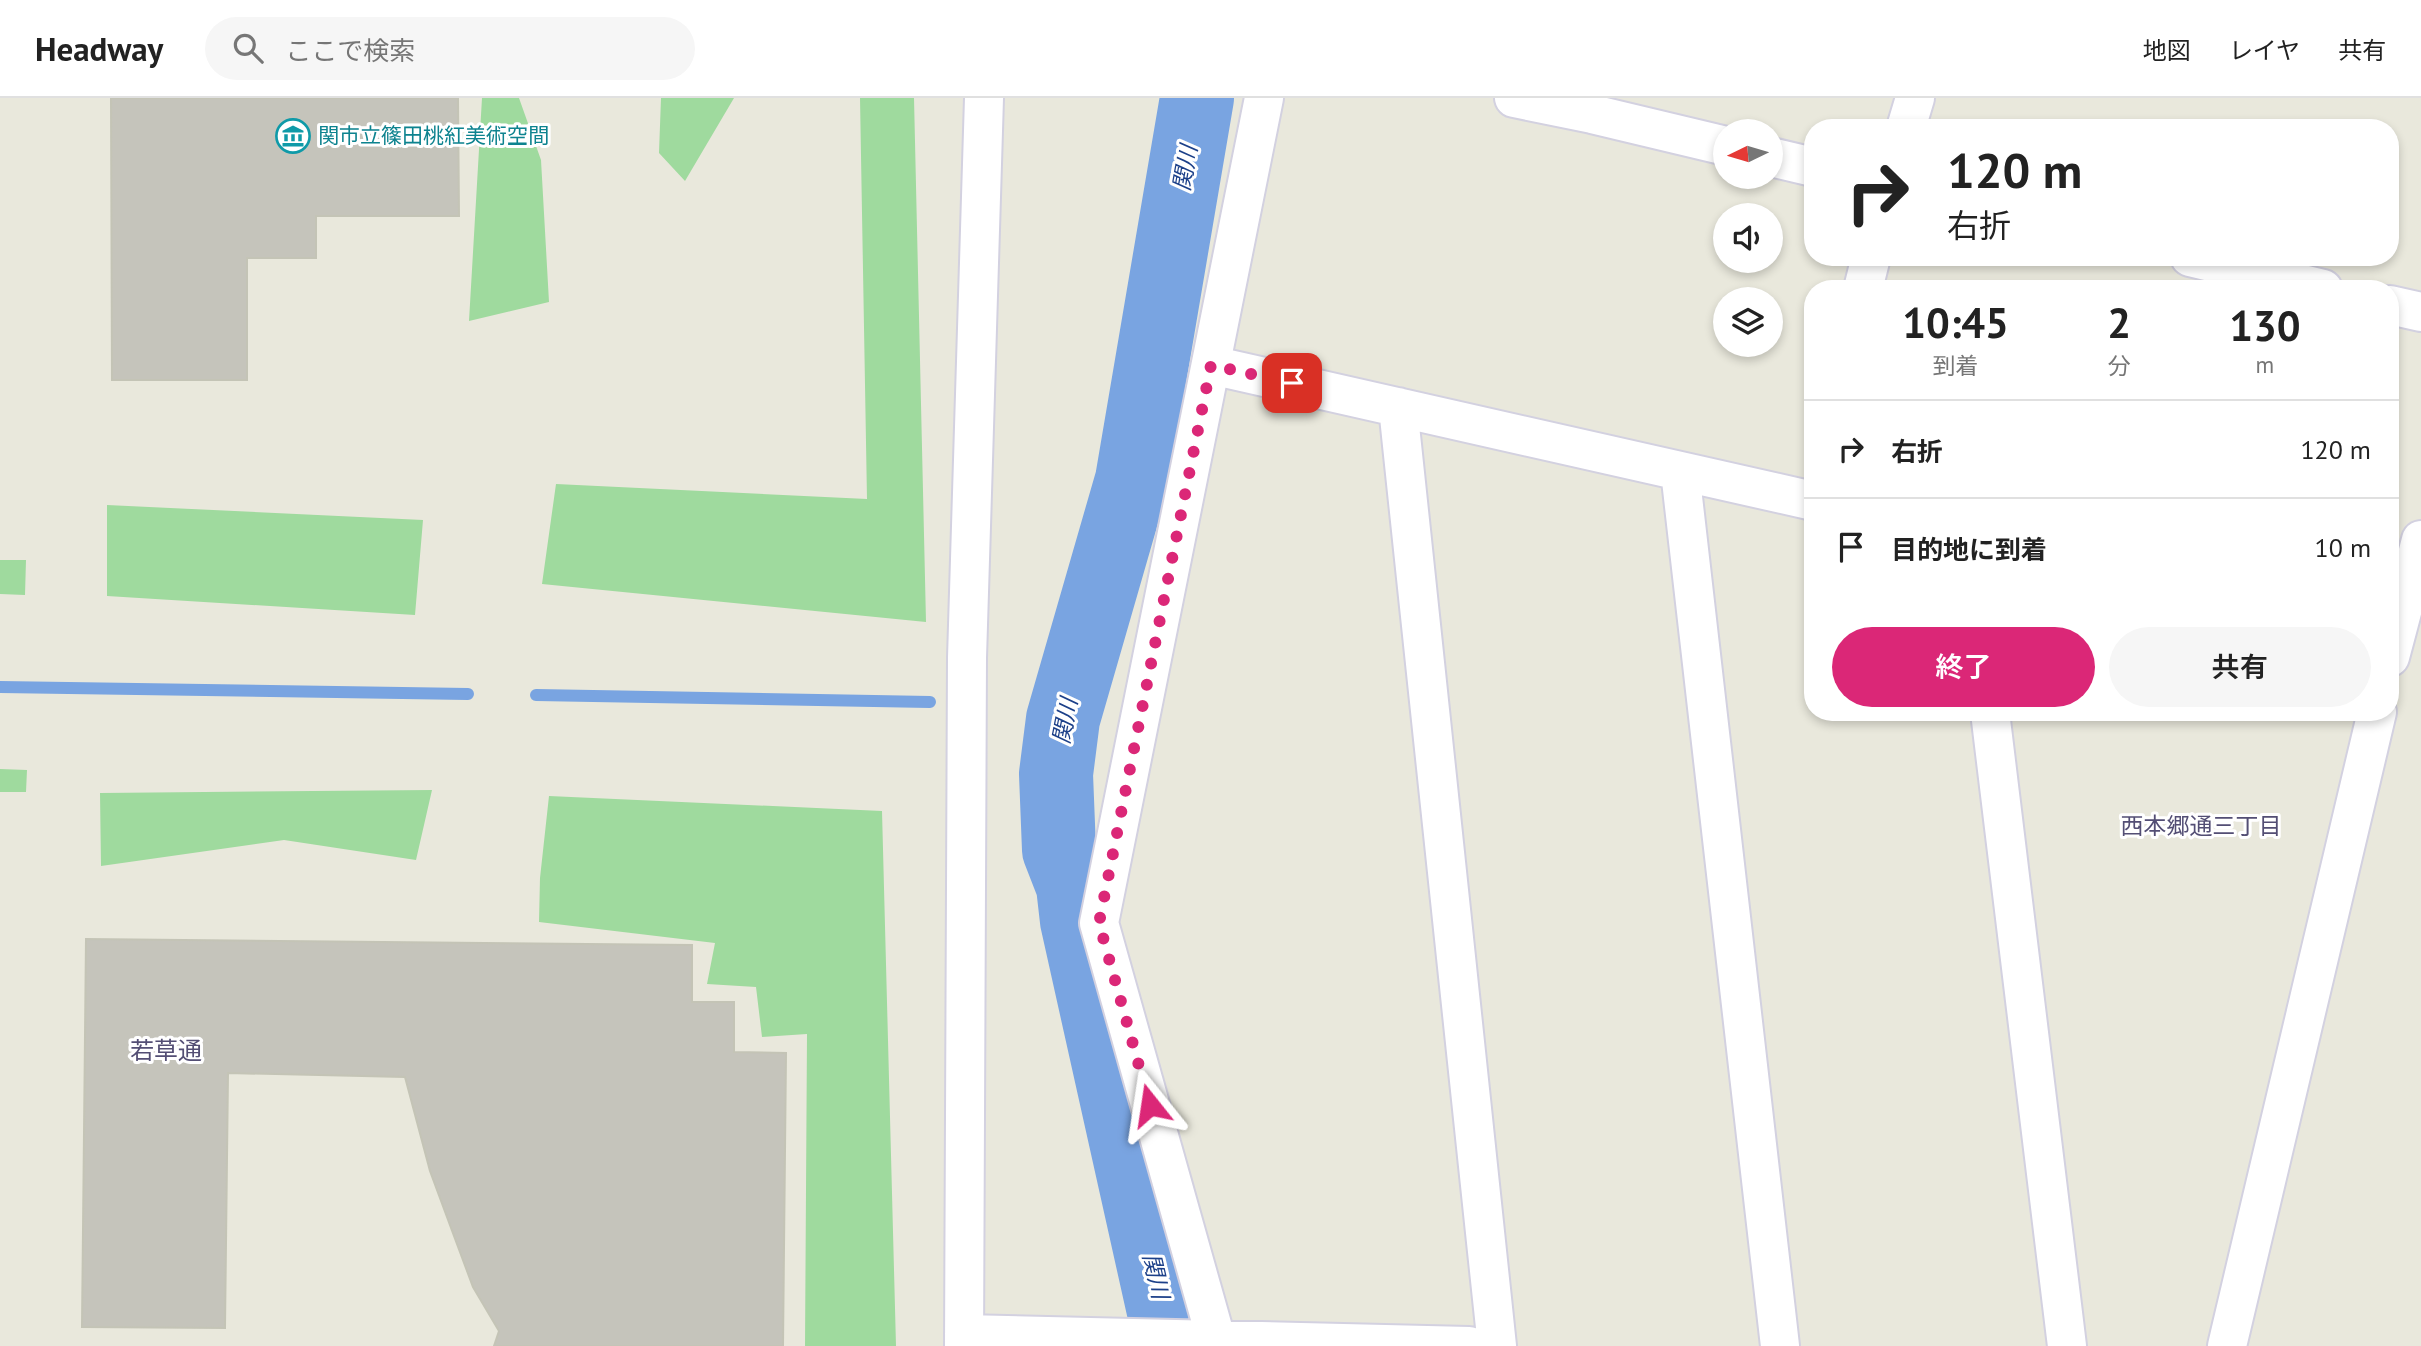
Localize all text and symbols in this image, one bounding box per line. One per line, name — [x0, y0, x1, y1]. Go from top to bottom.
search box — [205, 17, 695, 80]
text: Headway — [35, 27, 163, 70]
icon: search — [229, 29, 267, 67]
text: ここで検索 — [285, 34, 415, 67]
text: 地図 — [2143, 35, 2191, 66]
text: レイヤ — [2229, 35, 2300, 66]
text: 共有 — [2338, 35, 2386, 66]
museum icon: 関市立篠田桃紅美術空間 — [274, 117, 312, 155]
north arrow — [1713, 119, 1783, 189]
map controls — [1713, 119, 1783, 357]
place label: 関市立篠田桃紅美術空間 — [318, 122, 549, 149]
text: 120 m — [1947, 138, 2082, 202]
water label: 関川 — [1166, 140, 1203, 193]
icon: right — [1832, 147, 1923, 238]
button: sound — [1713, 203, 1783, 273]
text: 右折 — [1947, 204, 2011, 246]
button: layers — [1713, 287, 1783, 357]
text: 10:45 — [1902, 295, 2009, 350]
text: 2 — [2107, 295, 2131, 350]
text: 130 — [2229, 298, 2301, 353]
text: m — [2256, 350, 2274, 379]
text: 到着 — [1933, 351, 1979, 380]
text: 分 — [2108, 351, 2131, 380]
pin — [1262, 353, 1322, 413]
icon: arrive — [1273, 364, 1311, 402]
icon: right — [1832, 430, 1870, 468]
text: 120 m — [2300, 433, 2371, 466]
text: 右折 — [1891, 435, 1943, 468]
icon: arrive — [1832, 528, 1870, 566]
text: 10 m — [2315, 531, 2371, 564]
text: 目的地に到着 — [1891, 533, 2047, 566]
button: 終了 — [1832, 627, 2095, 707]
button: 共有 — [2109, 627, 2371, 707]
water label: 関川 — [1046, 693, 1084, 746]
district label: 西本郷通三丁目 — [2121, 811, 2282, 840]
district label: 若草通 — [130, 1035, 202, 1066]
position arrow — [1113, 1068, 1187, 1142]
water label: 関川 — [1137, 1250, 1176, 1304]

